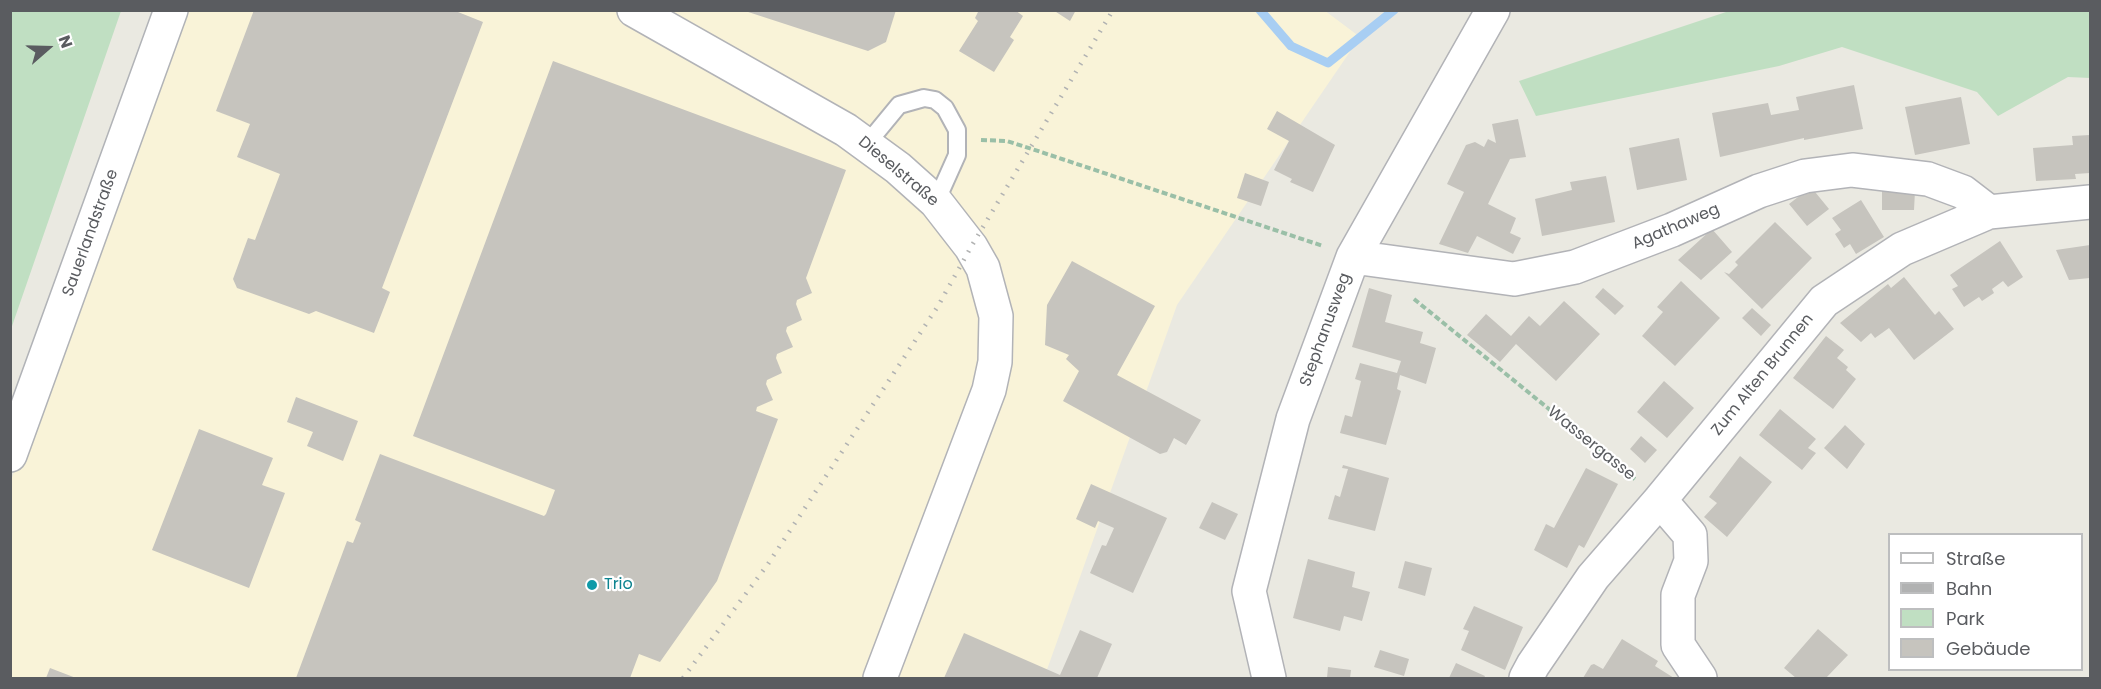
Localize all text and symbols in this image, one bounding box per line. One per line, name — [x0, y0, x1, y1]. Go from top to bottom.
north arrow — [18, 18, 78, 78]
text: N — [53, 32, 78, 51]
street label: Dieselstraße — [854, 133, 942, 211]
street label: Sauerlandstraße — [59, 167, 123, 299]
street label: Agathaweg — [1629, 200, 1723, 254]
street label: Stephanusweg — [1297, 270, 1355, 390]
street label: Zum Alten Brunnen — [1708, 310, 1818, 440]
street label: Wassergasse — [1543, 403, 1639, 485]
legend — [1888, 533, 2083, 671]
text: Straße — [1946, 546, 2005, 571]
place label: Trio — [604, 575, 633, 595]
text: Bahn — [1946, 576, 1992, 601]
marker: Trio — [585, 578, 599, 592]
text: Park — [1946, 606, 1985, 631]
text: Gebäude — [1946, 636, 2030, 661]

